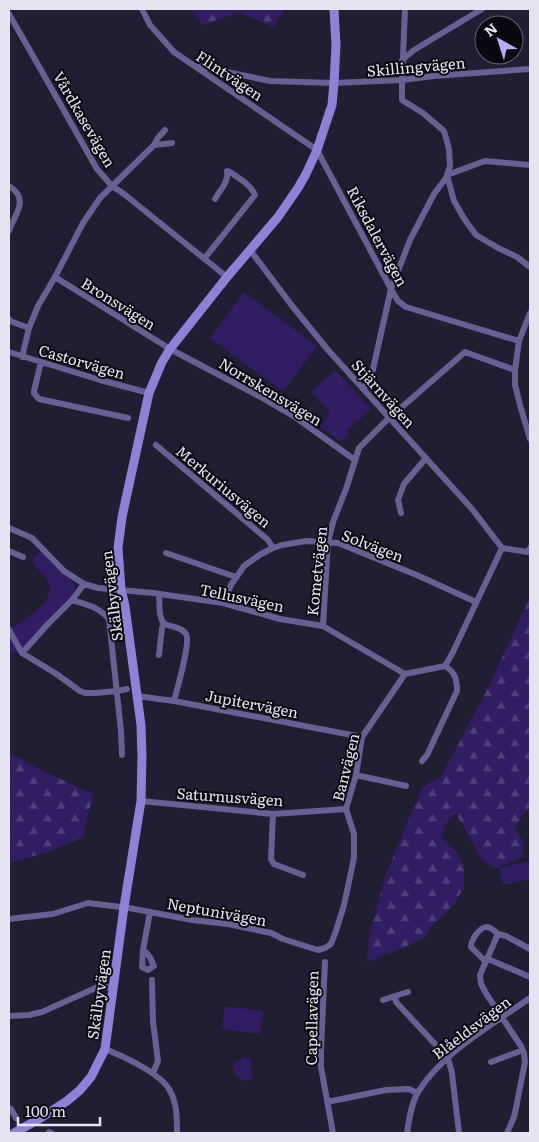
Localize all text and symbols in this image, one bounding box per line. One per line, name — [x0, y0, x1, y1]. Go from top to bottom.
north arrow — [474, 15, 524, 65]
text: N — [479, 17, 501, 41]
street label: Flintvägen — [192, 44, 268, 106]
street label: Skillingvägen — [366, 50, 466, 82]
street label: Vårdkasevägen — [48, 67, 122, 172]
street label: Riksdalervägen — [342, 182, 414, 290]
street label: Bronsvägen — [77, 271, 161, 335]
street label: Castorvägen — [36, 338, 128, 384]
street label: Norrskensvägen — [215, 351, 327, 431]
street label: Stjärnvägen — [347, 353, 421, 433]
street label: Merkuriusvägen — [171, 439, 277, 533]
street label: Solvägen — [339, 523, 407, 567]
street label: Kometvägen — [300, 525, 332, 617]
street label: Skälbyvägen — [94, 549, 128, 643]
street label: Tellusvägen — [198, 577, 286, 617]
street label: Jupitervägen — [204, 683, 301, 723]
street label: Banvägen — [325, 730, 365, 804]
street label: Saturnusvägen — [176, 781, 284, 811]
street label: Neptunivägen — [165, 891, 269, 931]
street label: Skälbyvägen — [80, 947, 116, 1041]
street label: Capellavägen — [299, 970, 323, 1066]
street label: Blåeldsvägen — [427, 990, 515, 1064]
scale bar — [18, 1094, 100, 1126]
text: 100 m — [25, 1099, 66, 1122]

